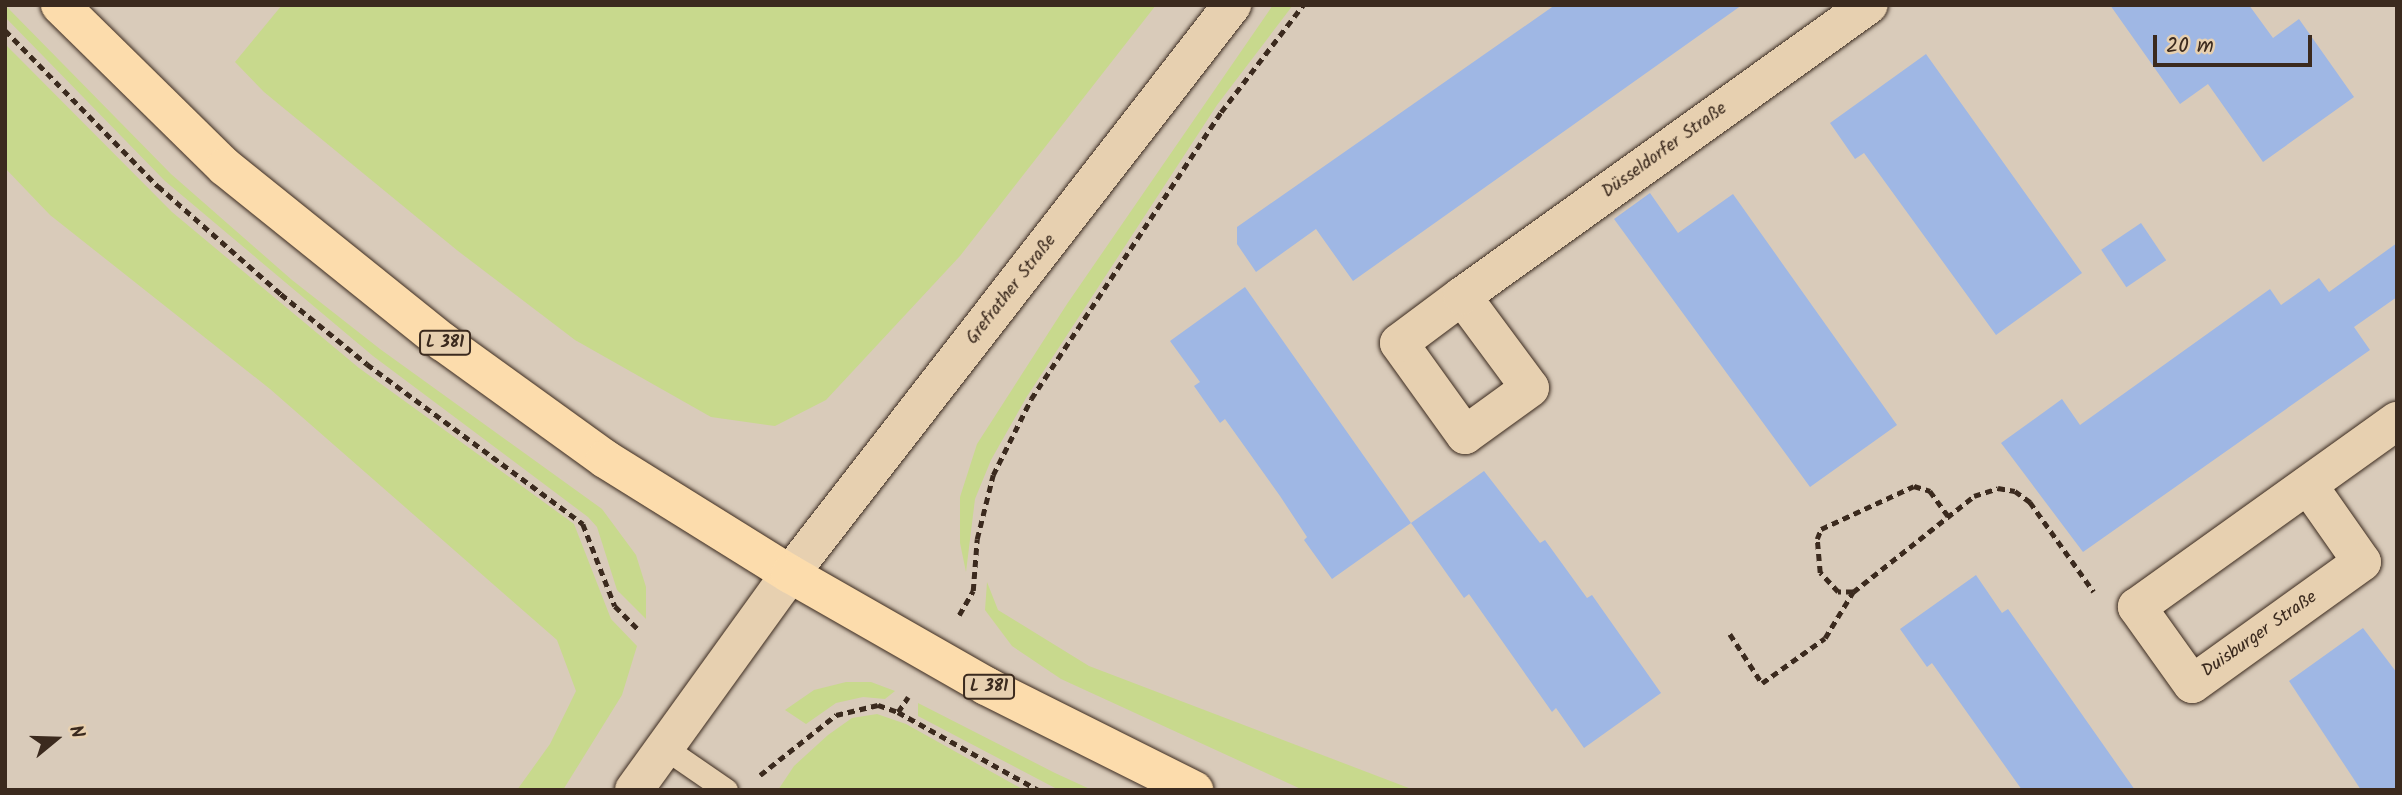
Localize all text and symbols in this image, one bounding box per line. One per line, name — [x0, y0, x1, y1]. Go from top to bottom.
scale bar — [2157, 21, 2316, 65]
text: 20 m — [2166, 30, 2214, 63]
street label: Düsseldorfer Straße — [1598, 99, 1732, 203]
street label: Grefrather Straße — [962, 231, 1062, 349]
road number: L 381 — [419, 330, 471, 356]
street label: Duisburger Straße — [2198, 587, 2322, 683]
road number: L 381 — [963, 674, 1015, 700]
north arrow — [21, 704, 91, 774]
text: N — [60, 722, 92, 743]

